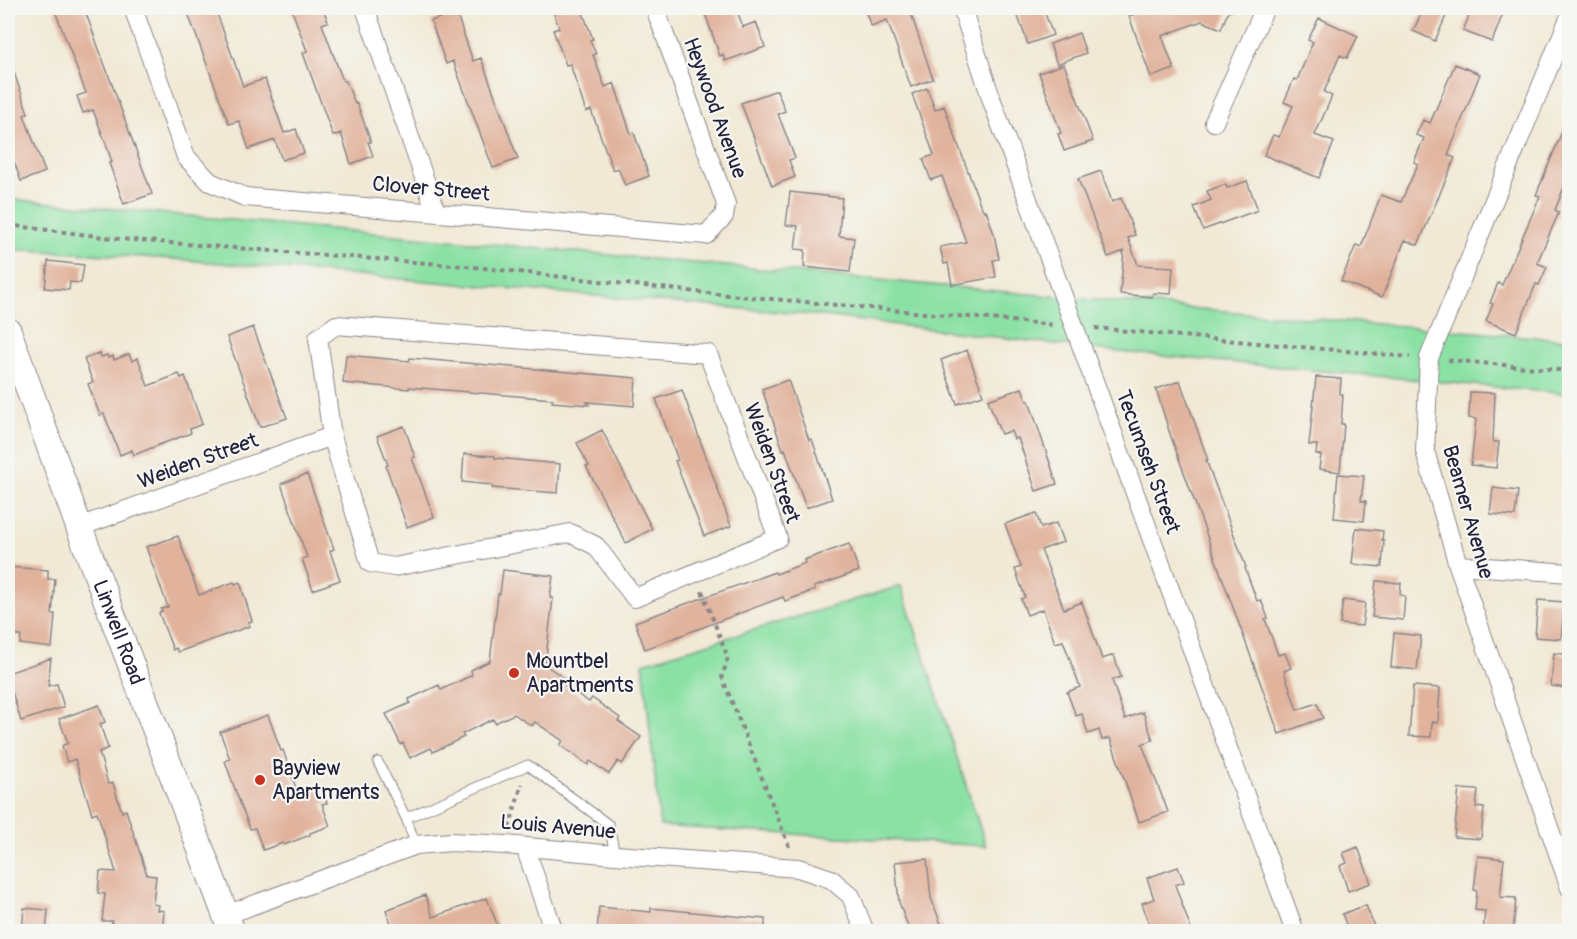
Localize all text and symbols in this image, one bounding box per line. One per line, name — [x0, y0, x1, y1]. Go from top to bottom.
street label: Heywood Avenue — [677, 34, 753, 183]
street label: Clover Street — [371, 170, 492, 208]
street label: Tecumseh Street — [1110, 387, 1187, 538]
street label: Weiden Street — [738, 399, 806, 527]
street label: Weiden Street — [134, 427, 262, 495]
street label: Beamer Avenue — [1436, 442, 1500, 582]
street label: Linwell Road — [87, 576, 151, 688]
place label: Mountbel Apartments — [526, 648, 634, 699]
marker: Mountbel Apartments — [507, 666, 521, 680]
place label: Bayview Apartments — [272, 755, 380, 806]
marker: Bayview Apartments — [253, 773, 267, 787]
street label: Louis Avenue — [499, 808, 618, 846]

